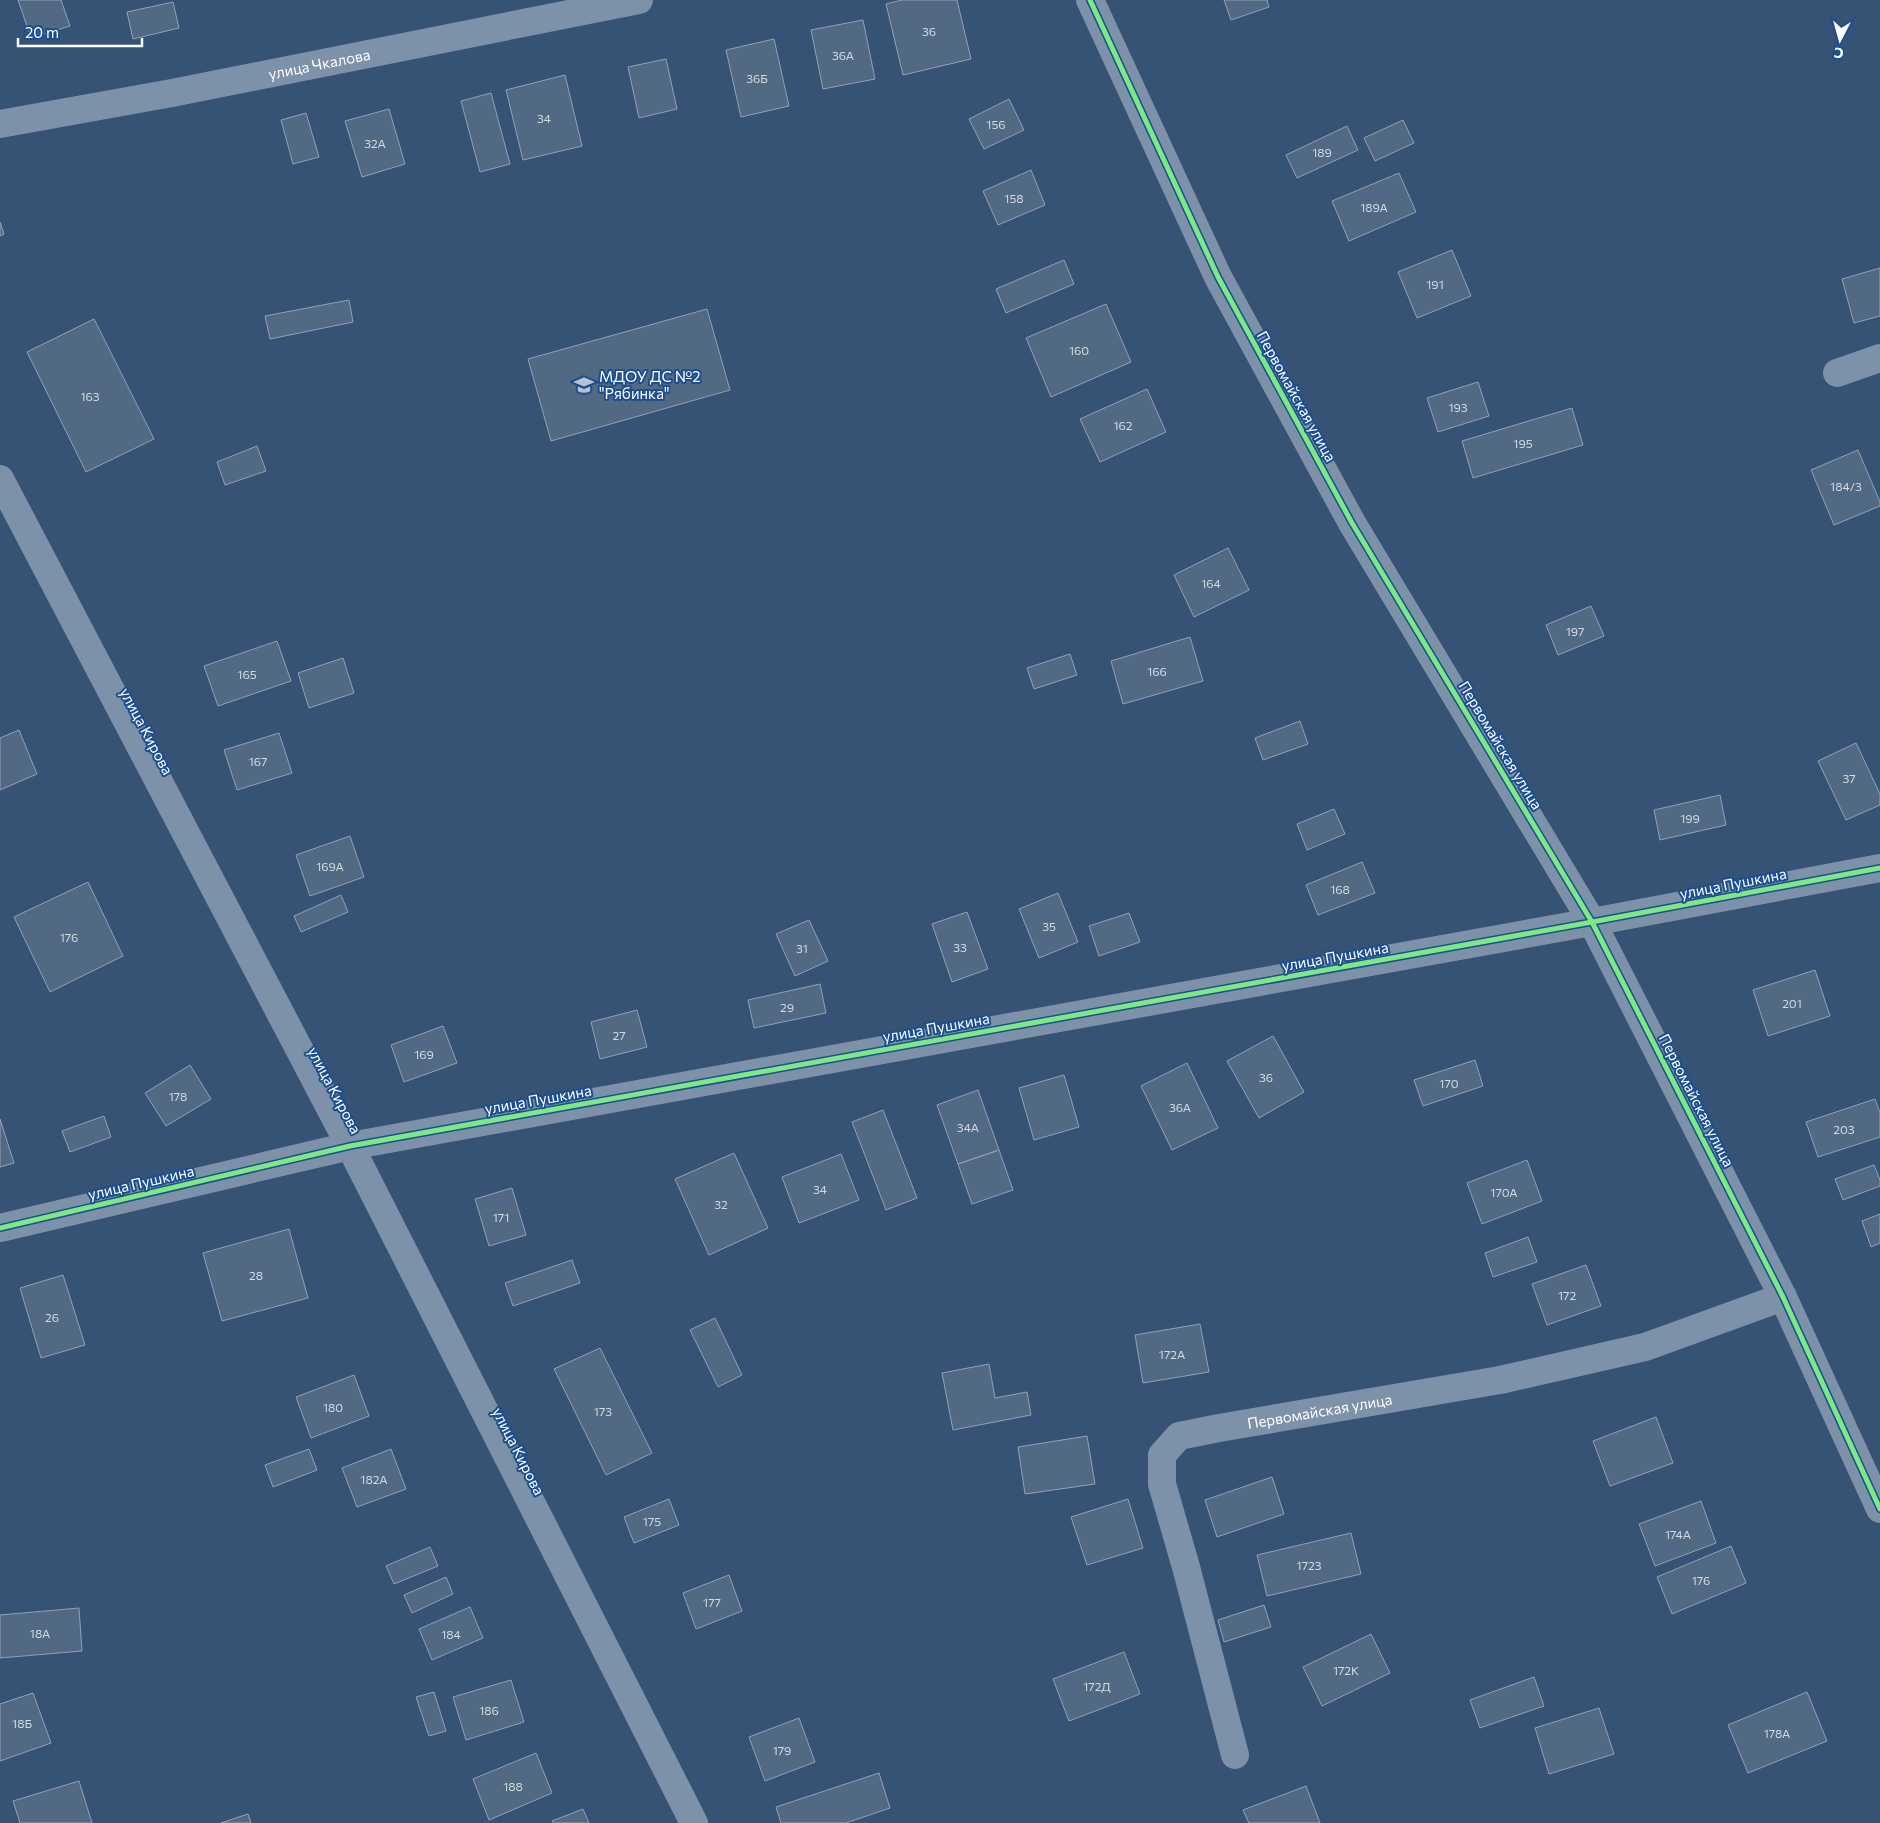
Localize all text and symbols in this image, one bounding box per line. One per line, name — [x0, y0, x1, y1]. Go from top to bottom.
scale bar — [18, 15, 141, 47]
north arrow — [1815, 15, 1865, 65]
text: 20 m — [25, 23, 59, 41]
house number: 36 — [922, 24, 936, 38]
text: С — [1833, 44, 1844, 62]
street label: улица Чкалова — [267, 45, 372, 83]
house number: 36А — [832, 48, 854, 62]
house number: 36Б — [746, 71, 768, 85]
house number: 34 — [537, 111, 551, 125]
house number: 156 — [986, 117, 1006, 131]
house number: 32А — [364, 136, 386, 150]
house number: 189 — [1312, 145, 1332, 159]
house number: 158 — [1004, 191, 1024, 205]
house number: 189А — [1360, 200, 1388, 214]
house number: 191 — [1426, 277, 1444, 291]
street label: Первомайская улица — [1254, 327, 1340, 465]
house number: 160 — [1069, 343, 1089, 357]
place label: МДОУ ДС №2 "Рябинка" — [599, 367, 701, 402]
school or university icon: МДОУ ДС №2 "Рябинка" — [573, 374, 595, 396]
house number: 163 — [80, 389, 100, 403]
house number: 193 — [1448, 400, 1468, 414]
house number: 162 — [1113, 418, 1133, 432]
house number: 195 — [1513, 436, 1533, 450]
house number: 184/3 — [1830, 479, 1862, 493]
house number: 164 — [1201, 576, 1221, 590]
house number: 197 — [1566, 624, 1584, 638]
house number: 166 — [1147, 664, 1167, 678]
house number: 165 — [237, 667, 257, 681]
street label: Первомайская улица — [1455, 677, 1547, 813]
street label: улица Кирова — [117, 684, 177, 778]
house number: 167 — [249, 754, 267, 768]
house number: 37 — [1842, 771, 1856, 785]
house number: 199 — [1680, 811, 1700, 825]
house number: 169А — [316, 859, 344, 873]
street label: улица Пушкина — [1678, 864, 1788, 902]
house number: 168 — [1330, 882, 1350, 896]
house number: 35 — [1042, 919, 1056, 933]
house number: 176 — [60, 930, 78, 944]
street label: улица Пушкина — [1280, 938, 1390, 974]
house number: 33 — [953, 940, 967, 954]
house number: 31 — [796, 941, 808, 955]
house number: 201 — [1782, 996, 1802, 1010]
house number: 29 — [780, 1000, 794, 1014]
street label: улица Пушкина — [881, 1009, 991, 1045]
house number: 27 — [613, 1028, 625, 1042]
street label: Первомайская улица — [1656, 1031, 1738, 1169]
street label: улица Кирова — [305, 1043, 365, 1137]
house number: 169 — [414, 1047, 434, 1061]
house number: 36 — [1259, 1070, 1273, 1084]
house number: 170 — [1439, 1076, 1459, 1090]
street label: улица Пушкина — [483, 1081, 593, 1117]
house number: 178 — [169, 1089, 187, 1103]
house number: 36А — [1169, 1100, 1191, 1114]
house number: 34А — [957, 1120, 979, 1134]
house number: 203 — [1833, 1122, 1855, 1136]
street label: улица Пушкина — [86, 1161, 196, 1203]
house number: 34 — [813, 1182, 827, 1196]
house number: 170А — [1490, 1185, 1518, 1199]
house number: 32 — [714, 1197, 728, 1211]
house number: 171 — [493, 1210, 509, 1224]
house number: 28 — [249, 1268, 263, 1282]
house number: 172 — [1558, 1288, 1576, 1302]
house number: 26 — [45, 1310, 59, 1324]
house number: 172А — [1159, 1347, 1185, 1361]
street label: Первомайская улица — [1246, 1390, 1394, 1432]
house number: 180 — [323, 1400, 343, 1414]
street label: улица Кирова — [489, 1404, 549, 1498]
house number: 173 — [594, 1404, 612, 1418]
house number: 182А — [360, 1472, 388, 1486]
house number: 175 — [643, 1514, 661, 1528]
house number: 174А — [1665, 1527, 1691, 1541]
house number: 172З — [1297, 1558, 1322, 1572]
house number: 176 — [1692, 1573, 1710, 1587]
house number: 177 — [703, 1595, 721, 1609]
house number: 18А — [30, 1626, 50, 1640]
house number: 184 — [441, 1627, 461, 1641]
house number: 172К — [1333, 1663, 1359, 1677]
house number: 172Д — [1083, 1679, 1111, 1693]
house number: 186 — [479, 1703, 499, 1717]
house number: 18Б — [12, 1716, 32, 1730]
house number: 178А — [1764, 1726, 1790, 1740]
house number: 179 — [773, 1743, 791, 1757]
house number: 188 — [503, 1779, 523, 1793]

